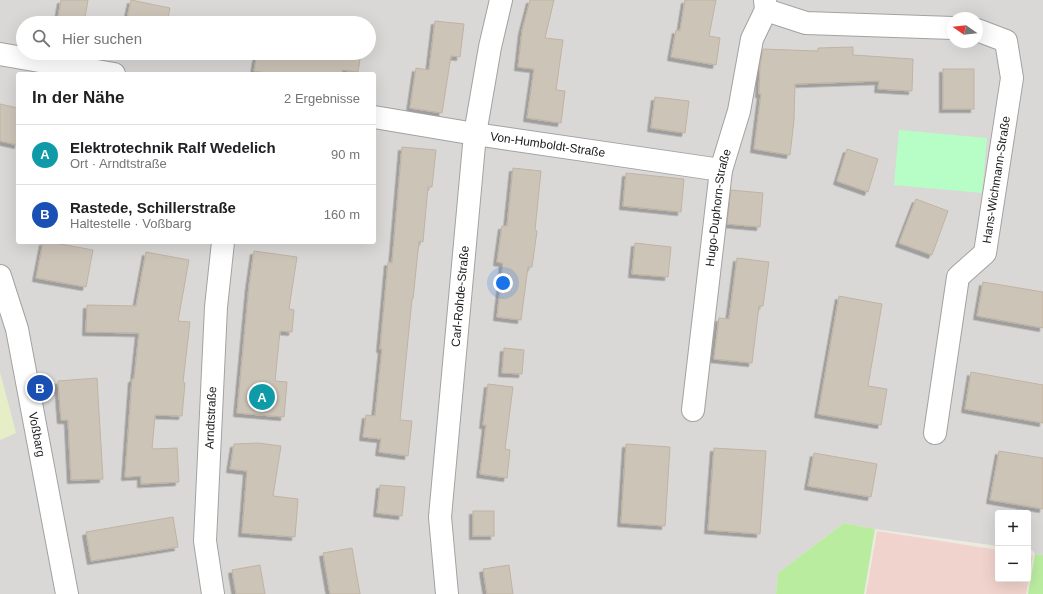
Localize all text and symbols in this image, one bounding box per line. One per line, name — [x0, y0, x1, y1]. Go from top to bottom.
north arrow — [947, 12, 983, 48]
search box — [16, 16, 376, 60]
icon: search — [30, 27, 52, 49]
text: Hier suchen — [62, 30, 142, 47]
text: In der Nähe — [32, 88, 125, 107]
text: 2 Ergebnisse — [284, 91, 360, 106]
street label: Hans-Wichmann-Straße — [980, 115, 1013, 244]
street label: Von-Humboldt-Straße — [489, 129, 607, 160]
text: Elektrotechnik Ralf Wedelich — [70, 139, 276, 156]
text: A — [40, 147, 50, 162]
text: 90 m — [331, 147, 360, 162]
street label: Hugo-Duphorn-Straße — [703, 147, 734, 267]
text: Ort · Arndtstraße — [70, 156, 167, 171]
text: Rastede, Schillerstraße — [70, 199, 236, 216]
text: B — [40, 207, 50, 222]
text: 160 m — [324, 207, 360, 222]
text: Haltestelle · Voßbarg — [70, 216, 191, 231]
street label: Carl-Rohde-Straße — [449, 245, 472, 347]
your location — [493, 273, 513, 293]
pin: B — [27, 373, 53, 403]
pin: A — [249, 382, 275, 412]
street label: Arndtstraße — [202, 386, 219, 449]
street label: Voßbarg — [26, 411, 48, 458]
map controls — [995, 510, 1031, 582]
button: + — [995, 510, 1031, 546]
button: − — [995, 546, 1031, 582]

